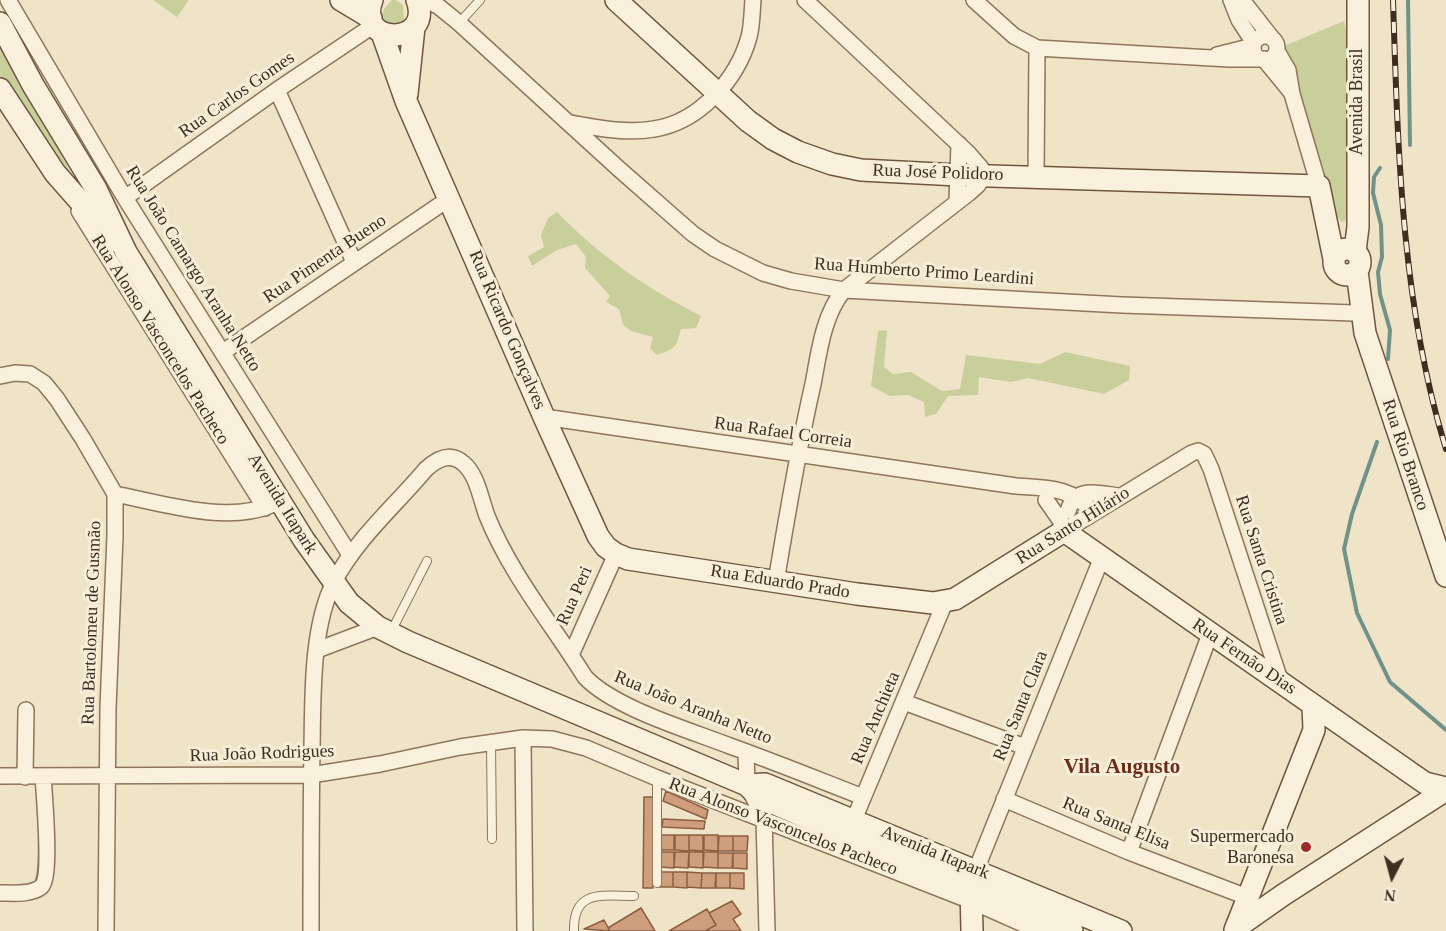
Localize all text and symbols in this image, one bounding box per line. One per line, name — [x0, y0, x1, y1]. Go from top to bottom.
street label: Rua Carlos Gomes — [175, 47, 299, 143]
street label: Avenida Brasil — [1346, 48, 1368, 156]
street label: Rua José Polidoro — [872, 160, 1004, 186]
street label: Rua João Camargo Aranha Netto — [121, 162, 265, 376]
street label: Rua Pimenta Bueno — [259, 210, 391, 308]
street label: Rua Alonso Vasconcelos Pacheco — [86, 231, 234, 449]
street label: Rua Ricardo Gonçalves — [464, 247, 550, 413]
street label: Rua Humberto Primo Leardini — [813, 254, 1035, 290]
street label: Rua Rio Branco — [1377, 397, 1433, 513]
street label: Rua Rafael Correia — [713, 413, 853, 453]
street label: Avenida Itapark — [242, 449, 322, 559]
street label: Rua Santo Hilário — [1012, 482, 1134, 570]
street label: Rua Santa Cristina — [1230, 492, 1292, 628]
street label: Rua Bartolomeu de Gusmão — [78, 520, 106, 726]
street label: Rua Eduardo Prado — [709, 560, 851, 604]
street label: Rua Peri — [552, 563, 598, 629]
street label: Rua Fernão Dias — [1188, 614, 1300, 700]
street label: Rua Santa Clara — [989, 648, 1053, 764]
street label: Rua João Aranha Netto — [611, 666, 775, 750]
street label: Rua Anchieta — [847, 668, 905, 768]
street label: Rua João Rodrigues — [189, 741, 335, 767]
district label: Vila Augusto — [1064, 755, 1180, 781]
street label: Rua Alonso Vasconcelos Pacheco — [665, 773, 901, 881]
street label: Rua Santa Elisa — [1059, 793, 1173, 855]
street label: Avenida Itapark — [878, 821, 992, 885]
place label: Supermercado Baronesa — [1190, 826, 1294, 868]
marker: Supermercado Baronesa — [1299, 840, 1313, 854]
north arrow — [1362, 847, 1422, 907]
text: N — [1383, 886, 1397, 904]

